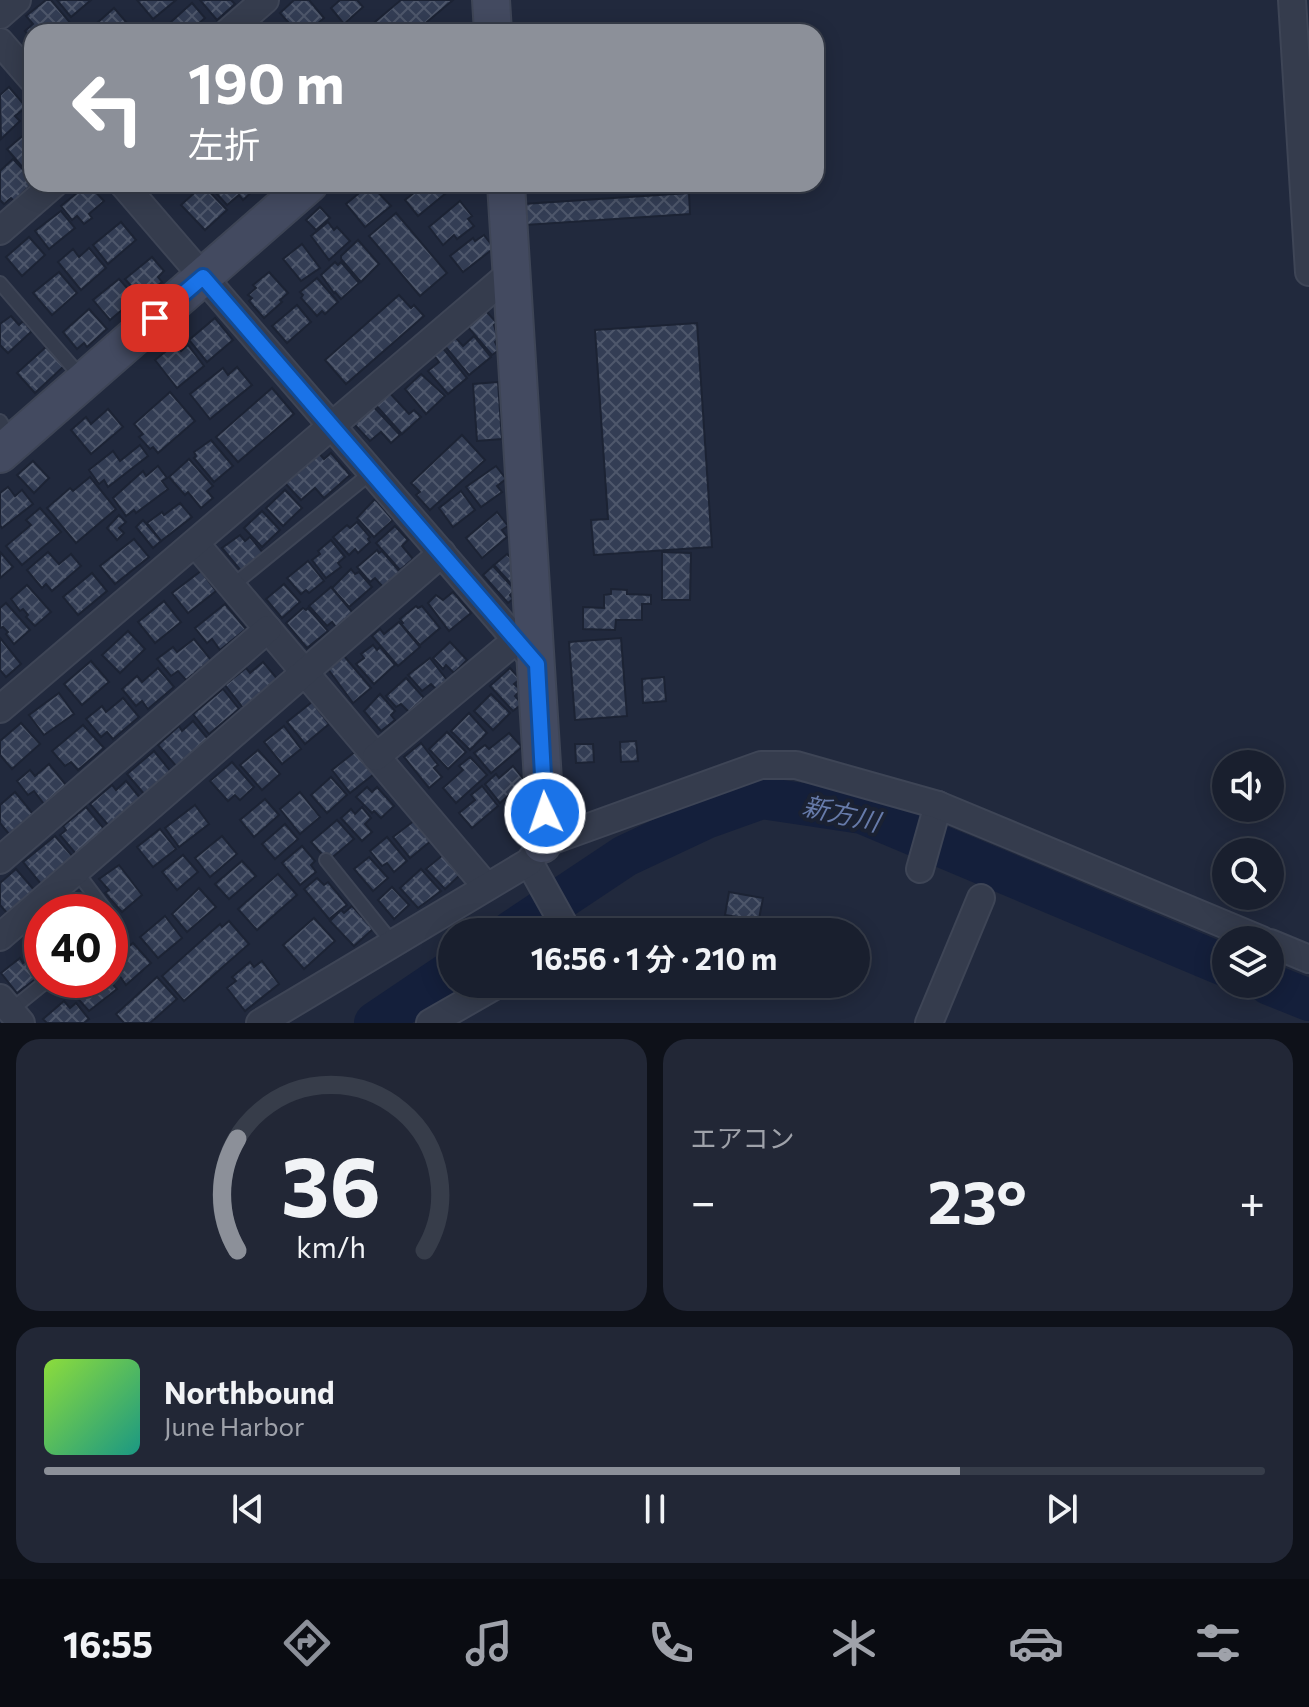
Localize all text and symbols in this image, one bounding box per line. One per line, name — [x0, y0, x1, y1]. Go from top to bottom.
text: 190 m — [188, 47, 345, 116]
icon: left — [56, 56, 160, 160]
text: 左折 — [188, 121, 260, 165]
pin — [121, 284, 189, 352]
icon: arrive — [133, 296, 177, 340]
map controls — [1212, 750, 1284, 998]
button: sound — [1212, 750, 1284, 822]
position arrow — [503, 771, 587, 855]
water label: 新方川 — [800, 789, 886, 837]
button: search — [1212, 838, 1284, 910]
speed limit sign: 40 — [24, 894, 128, 998]
button: layers — [1212, 926, 1284, 998]
text: 16:56 · 1 分 · 210 m — [531, 939, 777, 976]
text: エアコン — [691, 1122, 795, 1153]
text: 36 — [281, 1132, 381, 1234]
text: 23° — [928, 1163, 1027, 1236]
text: − — [691, 1173, 716, 1227]
text: + — [1239, 1173, 1265, 1227]
text: km/h — [296, 1229, 366, 1264]
text: Northbound — [164, 1373, 335, 1410]
text: June Harbor — [164, 1410, 304, 1441]
icon: previous — [226, 1487, 270, 1531]
icon: pause — [633, 1487, 677, 1531]
icon: next — [1040, 1487, 1084, 1531]
icon: directions — [279, 1615, 335, 1671]
icon: music — [461, 1615, 517, 1671]
icon: phone — [643, 1615, 699, 1671]
icon: climate — [826, 1615, 882, 1671]
icon: car — [1008, 1615, 1064, 1671]
icon: filters — [1190, 1615, 1246, 1671]
text: 16:55 — [63, 1621, 153, 1665]

